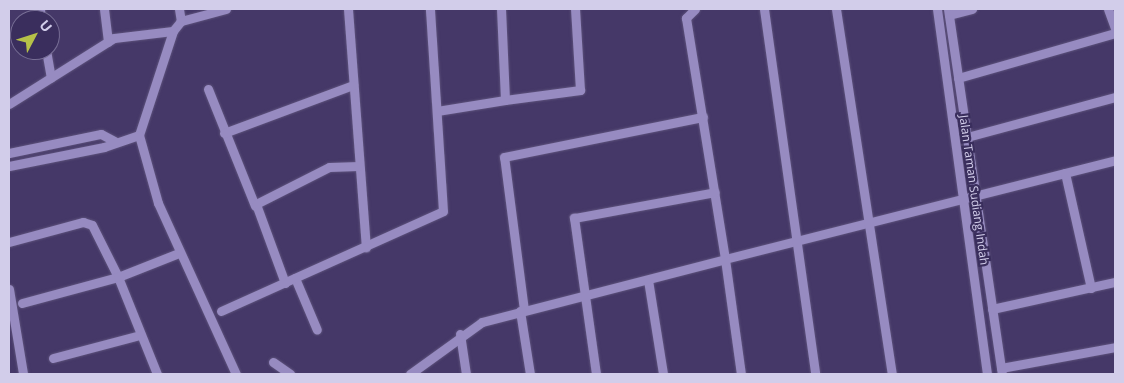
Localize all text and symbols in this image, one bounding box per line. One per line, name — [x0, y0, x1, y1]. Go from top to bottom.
north arrow — [10, 10, 60, 60]
text: U — [35, 16, 57, 36]
street label: Jalan Taman Sudiang Indah — [956, 114, 992, 266]

